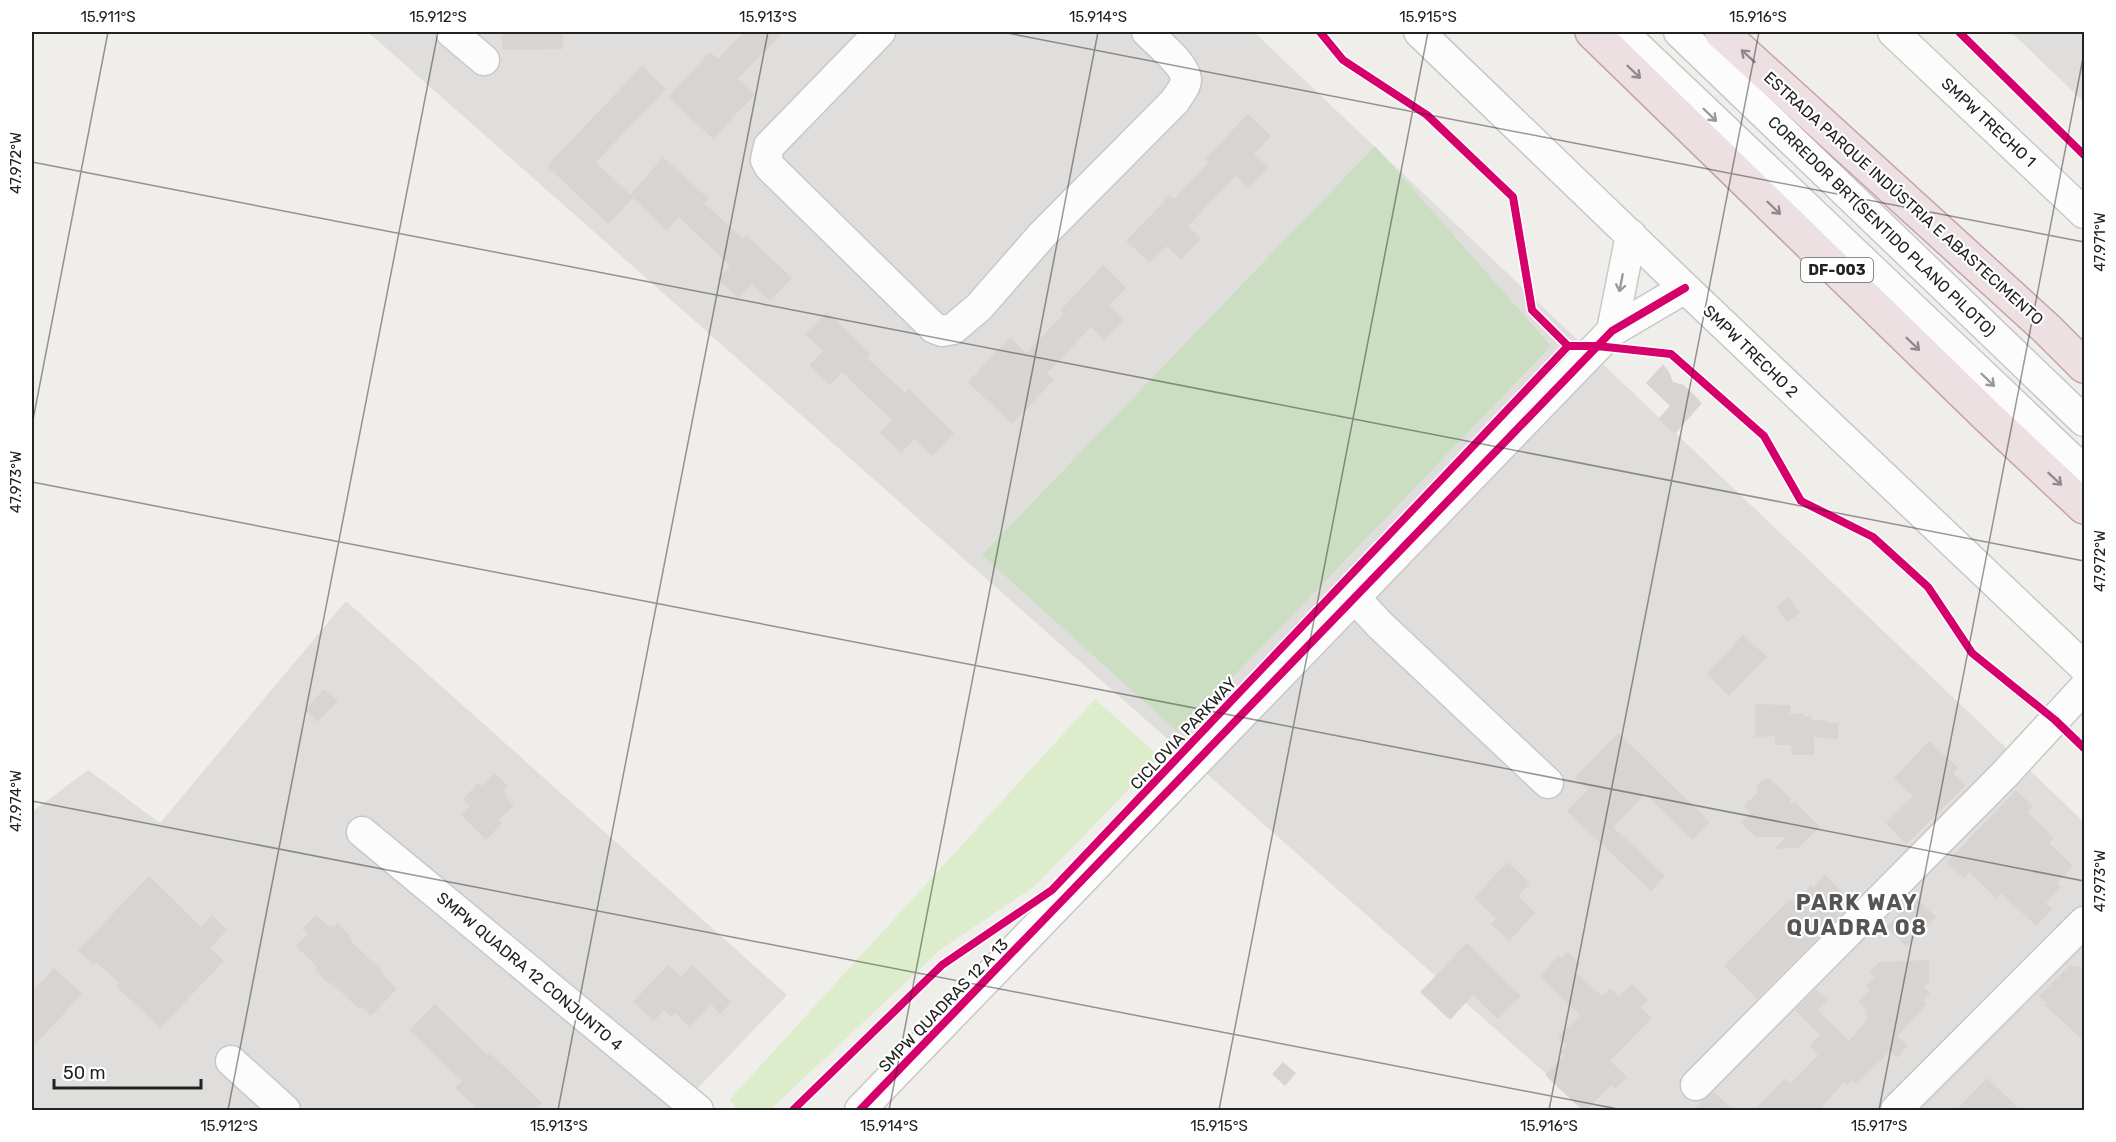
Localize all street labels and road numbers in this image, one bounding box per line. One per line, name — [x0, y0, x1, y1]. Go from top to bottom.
street label: ESTRADA PARQUE INDÚSTRIA E ABASTECIMENTO — [1760, 67, 2048, 329]
street label: SMPW TRECHO 1 — [1938, 74, 2040, 171]
street label: CORREDOR BRT(SENTIDO PLANO PILOTO) — [1764, 112, 1999, 340]
road number: DF-003 — [1801, 258, 1873, 282]
street label: SMPW TRECHO 2 — [1699, 301, 1802, 401]
street label: CICLOVIA PARKWAY — [1126, 673, 1240, 794]
street label: SMPW QUADRA 12 CONJUNTO 4 — [433, 888, 626, 1055]
street label: SMPW QUADRAS 12 A 13 — [875, 935, 1012, 1076]

